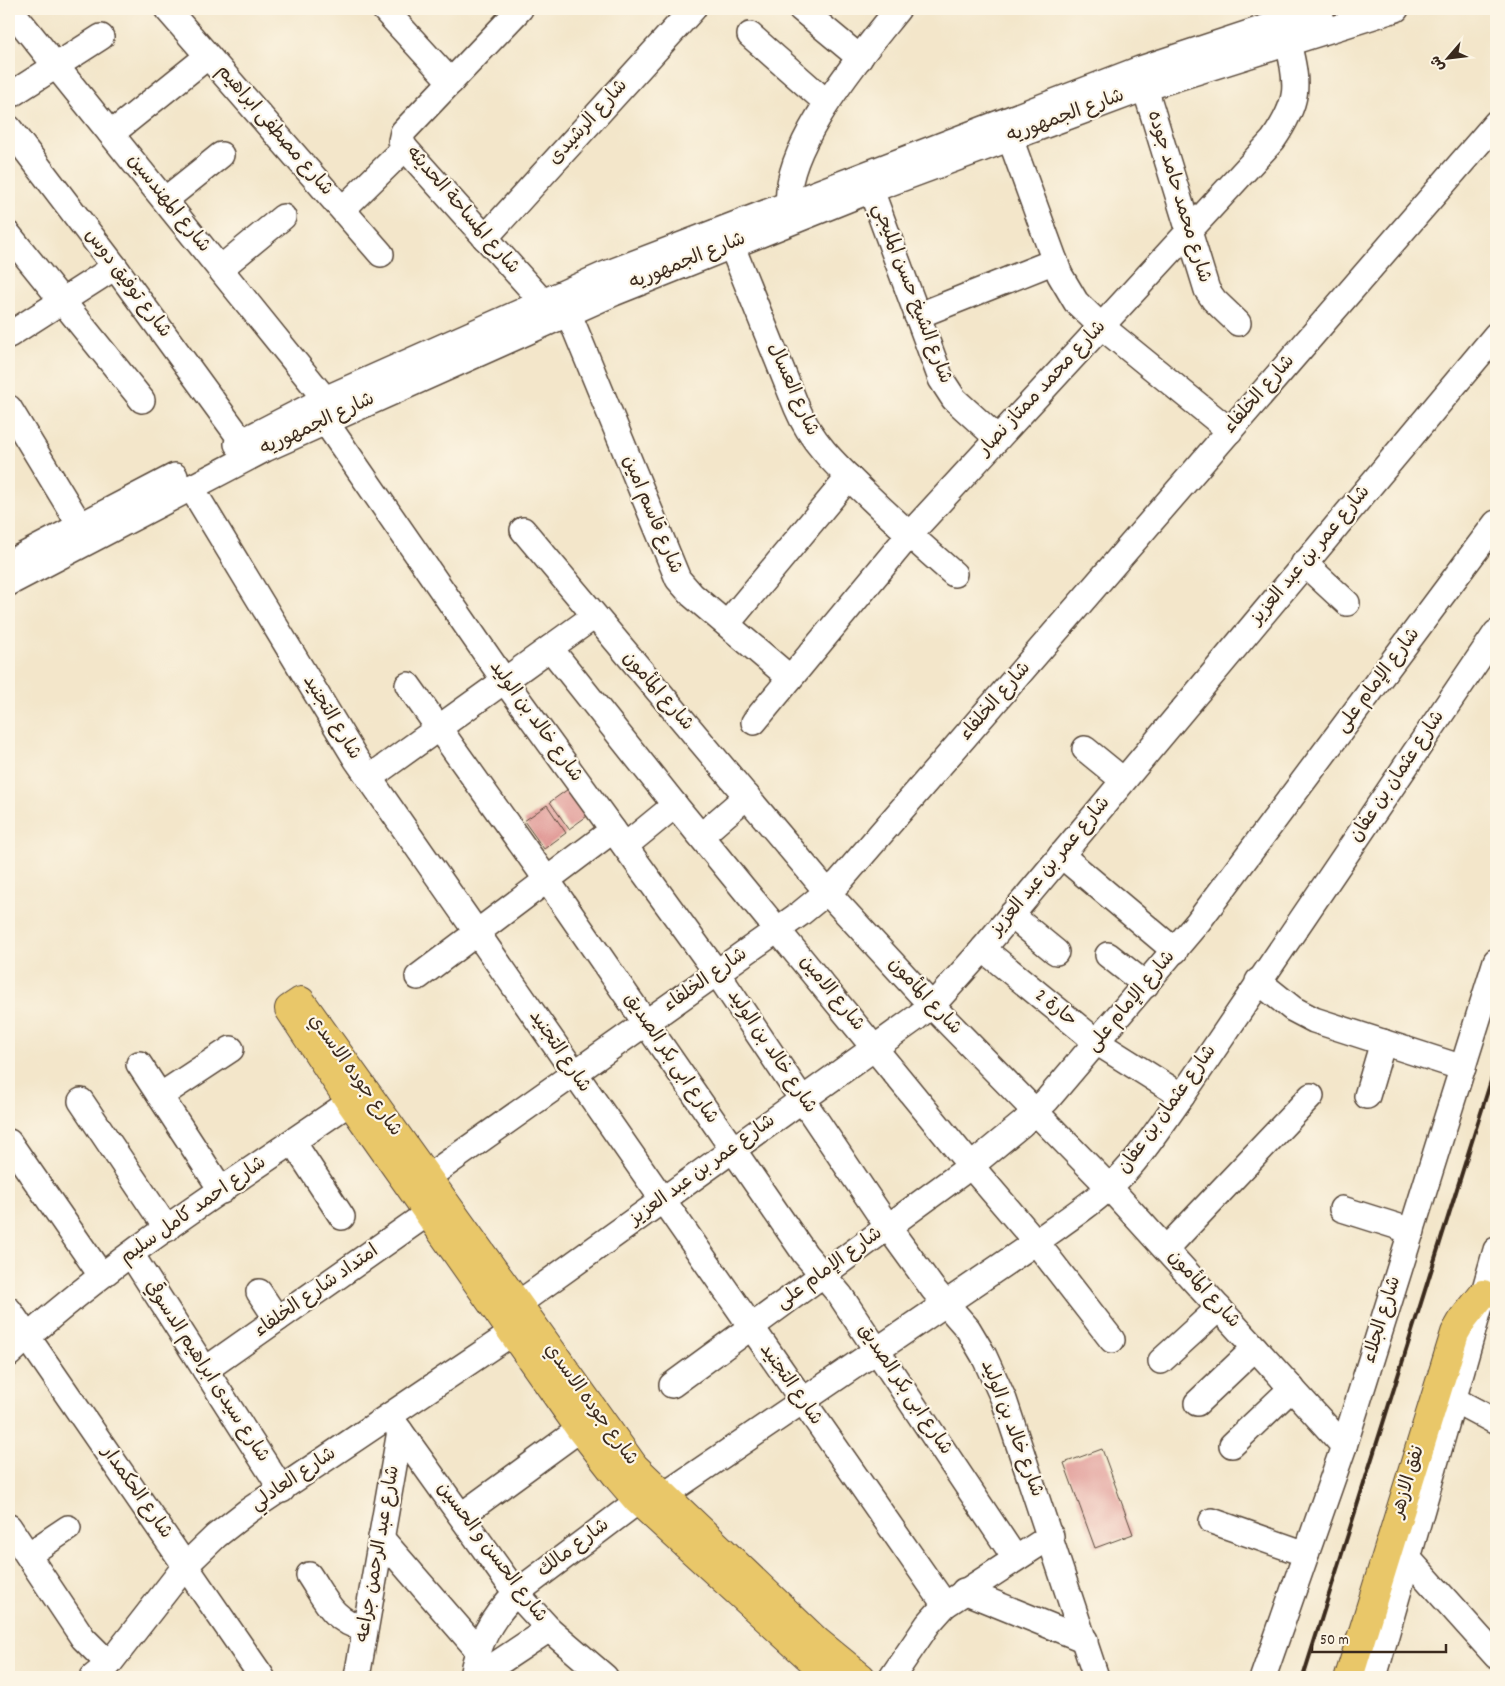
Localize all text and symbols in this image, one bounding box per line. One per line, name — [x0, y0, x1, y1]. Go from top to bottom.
north arrow — [1422, 32, 1472, 82]
text: ش — [1426, 52, 1451, 75]
street label: شارع مصطفى ابراهيم — [209, 59, 339, 203]
street label: شارع الرشيدى — [543, 74, 635, 172]
street label: شارع الجمهوريه — [1003, 83, 1129, 151]
street label: شارع محمد حامد جوده — [1139, 108, 1217, 286]
street label: شارع المساحة الحديثه — [399, 141, 525, 281]
street label: شارع المهندسين — [120, 149, 216, 259]
street label: شارع الشيخ حسن المليجي — [864, 200, 958, 388]
street label: شارع توفيق دوس — [77, 224, 177, 344]
street label: شارع الجمهوريه — [626, 226, 750, 298]
street label: شارع محمد ممتاز نصار — [971, 315, 1113, 464]
street label: شارع العسال — [759, 339, 825, 441]
street label: شارع الخلفاء — [1218, 349, 1302, 441]
street label: شارع الجمهوريه — [256, 387, 380, 463]
street label: شارع قاسم امين — [614, 452, 688, 578]
street label: شارع عمر بن عبد العزيز — [1243, 480, 1378, 633]
street label: شارع الإمام على — [1330, 623, 1428, 739]
street label: شارع المأمون — [615, 646, 699, 738]
street label: شارع خالد بن الوليد — [482, 656, 588, 788]
street label: شارع الخلفاء — [954, 656, 1038, 748]
street label: شارع التجنيد — [295, 670, 367, 766]
street label: شارع عثمان بن عفان — [1344, 706, 1452, 848]
street label: شارع عمر بن عبد العزيز — [983, 791, 1118, 944]
street label: شارع الخلفاء — [658, 942, 754, 1020]
street label: شارع الإمام على — [1081, 945, 1183, 1059]
street label: شارع الامين — [792, 950, 870, 1038]
street label: شارع المأمون — [881, 952, 967, 1042]
street label: حارة 2 — [1028, 984, 1082, 1034]
street label: شارع خالد بن الوليد — [719, 985, 823, 1119]
street label: شارع ابى بكر الصديق — [616, 988, 724, 1130]
street label: شارع التجنيد — [521, 1005, 597, 1099]
street label: شارع جوده الاسدي — [300, 1009, 408, 1143]
street label: شارع عثمان بن عفان — [1112, 1040, 1224, 1180]
street label: شارع عمر بن عبد العزيز — [623, 1109, 782, 1234]
street label: شارع احمد كامل سليم — [115, 1150, 273, 1272]
street label: شارع الإمام على — [771, 1221, 889, 1317]
street label: امتداد شارع الخلفاء — [249, 1239, 385, 1345]
street label: شارع المأمون — [1160, 1245, 1246, 1335]
street label: شارع الجلاء — [1357, 1273, 1409, 1367]
street label: شارع سيدى ابراهيم الدسوقي — [137, 1275, 277, 1468]
street label: شارع ابى بكر الصديق — [850, 1319, 958, 1461]
street label: شارع جوده الاسدي — [536, 1338, 644, 1472]
street label: شارع التجنيد — [752, 1338, 828, 1432]
street label: شارع خالد بن الوليد — [972, 1357, 1050, 1501]
street label: شارع الحكمدار — [93, 1439, 178, 1545]
street label: شارع العادلي — [246, 1441, 342, 1519]
street label: نفق الازهر — [1385, 1442, 1433, 1523]
street label: شارع عبد الرحمن جراعه — [350, 1464, 408, 1644]
street label: شارع الحسن و الحسين — [429, 1477, 553, 1629]
street label: شارع مالك — [532, 1513, 616, 1585]
scale bar — [1312, 1621, 1446, 1653]
text: 50 m — [1320, 1630, 1349, 1652]

